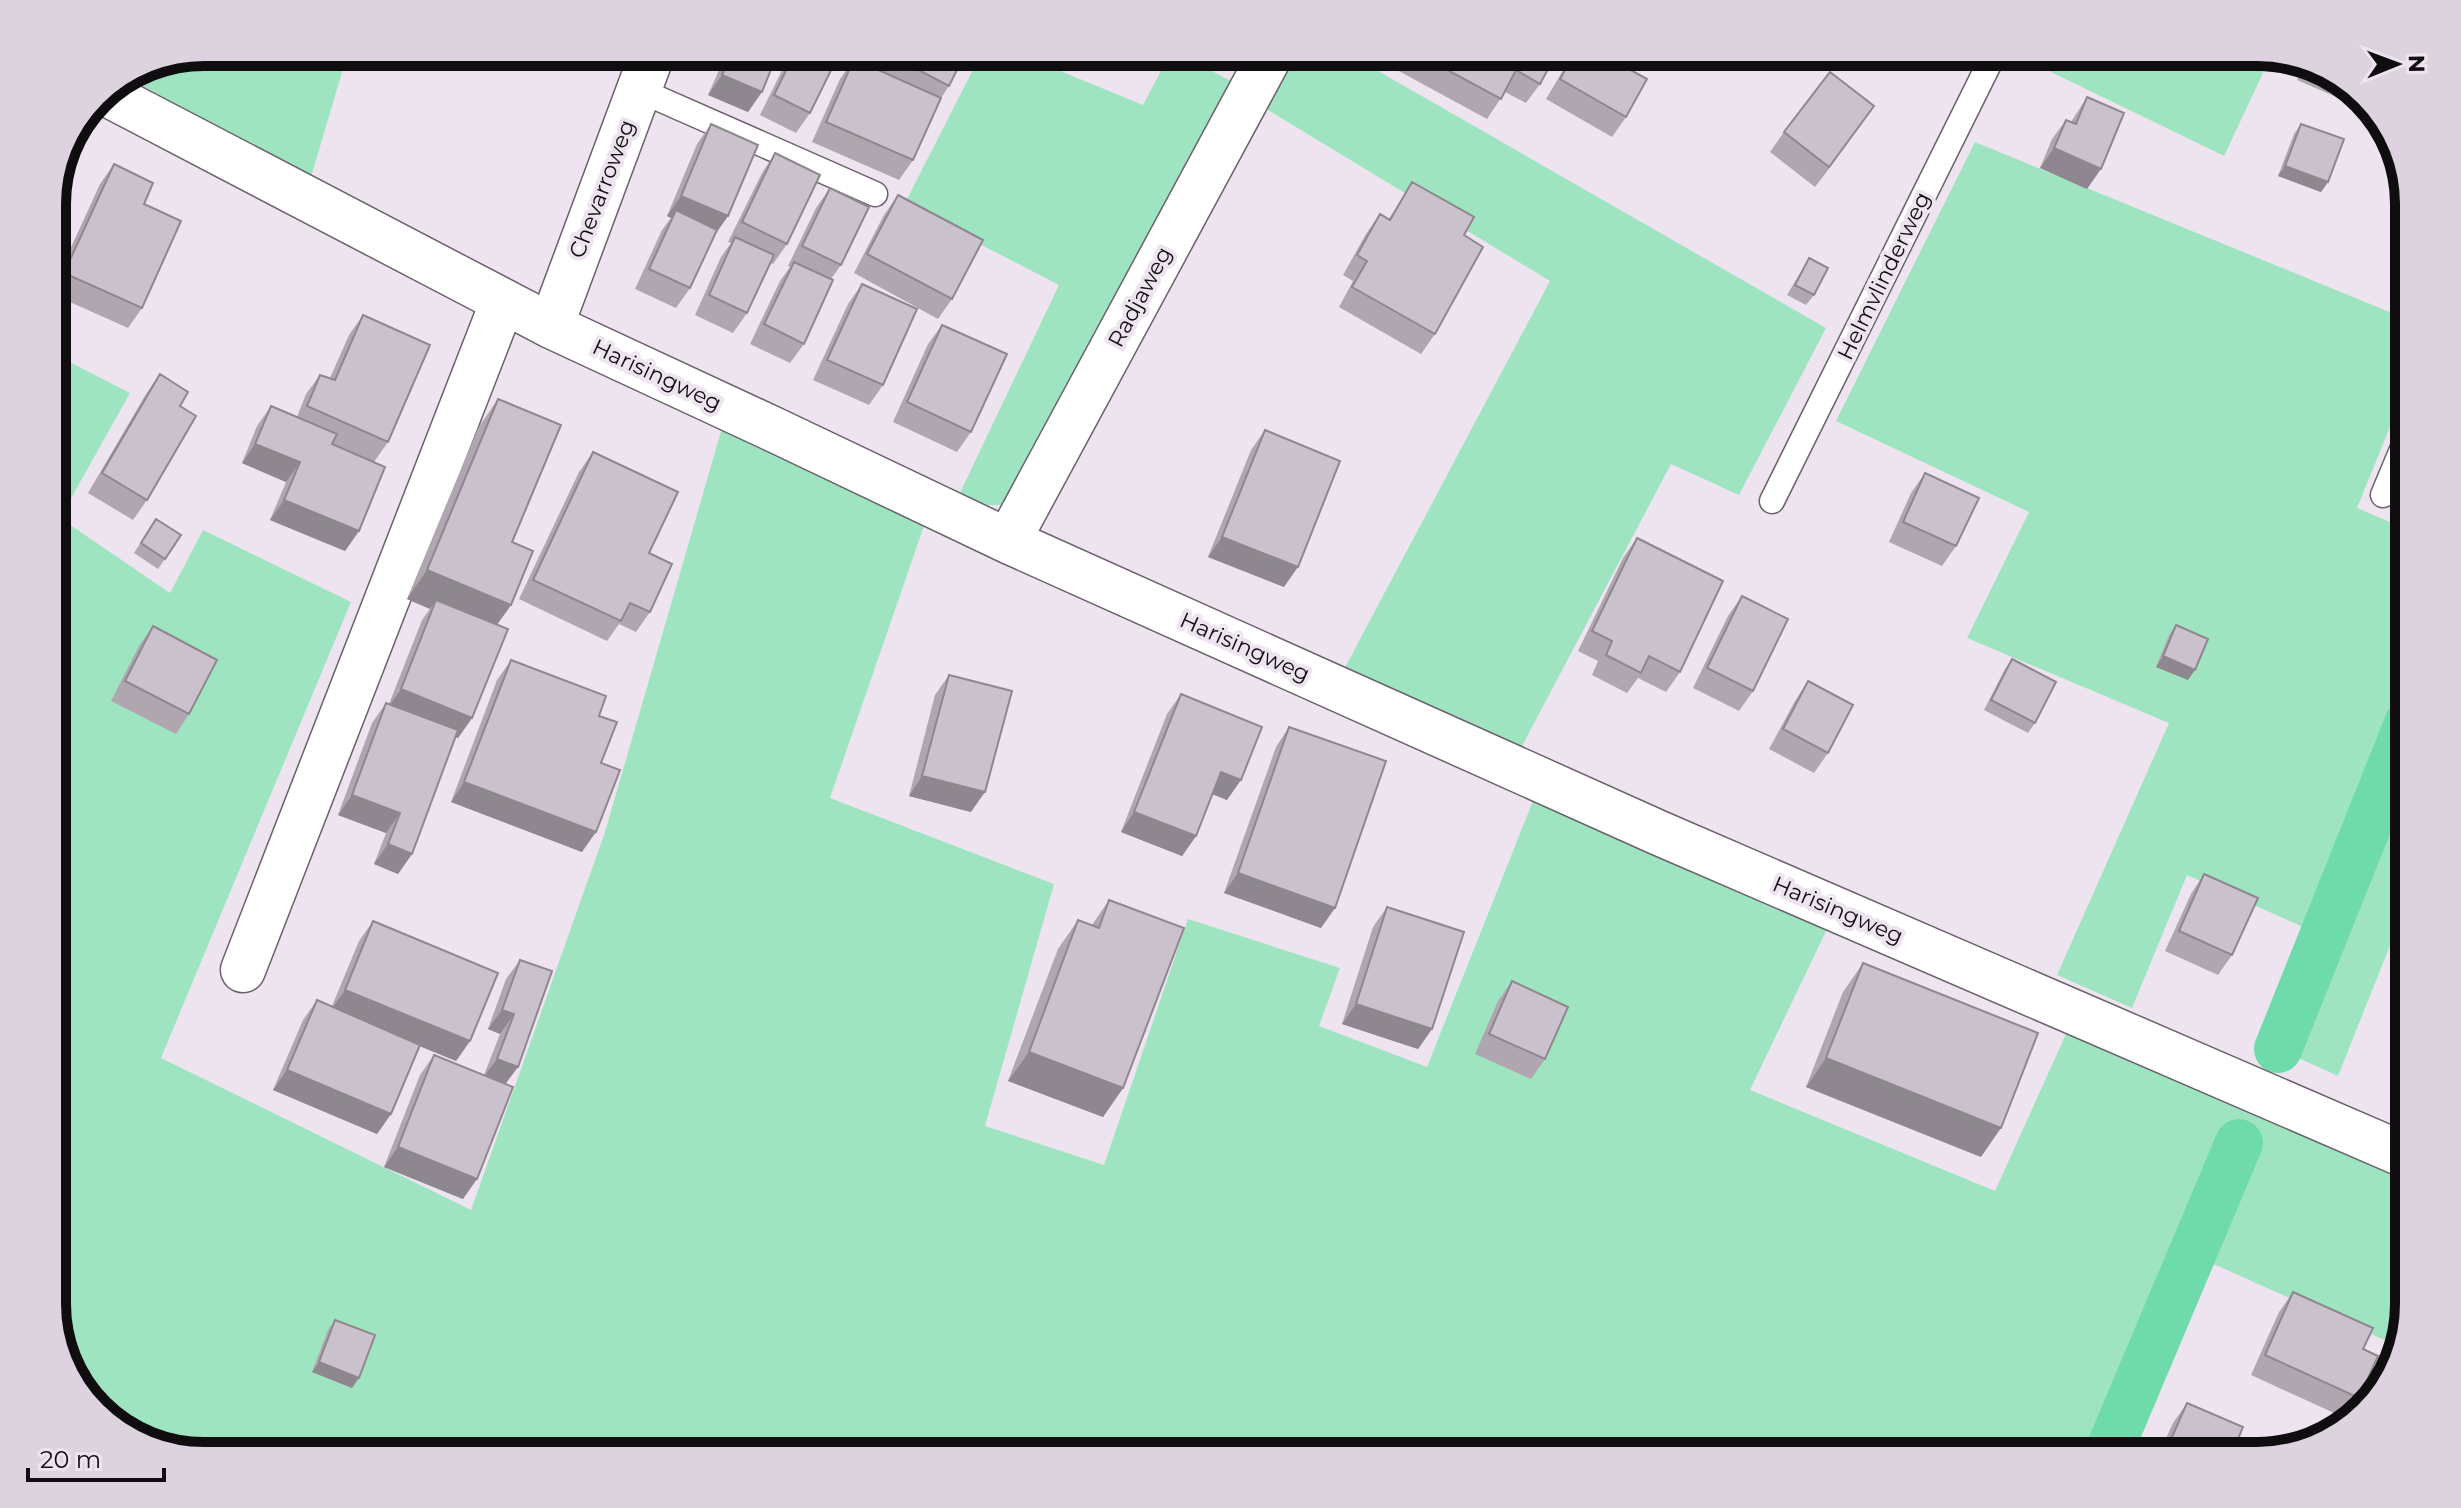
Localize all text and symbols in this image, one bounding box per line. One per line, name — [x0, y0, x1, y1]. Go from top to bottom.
north arrow — [2357, 24, 2437, 104]
text: N — [2403, 55, 2430, 73]
street label: Chevarroweg — [563, 116, 641, 262]
street label: Helmvlinderweg — [1832, 188, 1936, 364]
street label: Radjaweg — [1102, 242, 1178, 352]
street label: Harisingweg — [588, 333, 726, 417]
street label: Harisingweg — [1176, 606, 1314, 688]
street label: Harisingweg — [1769, 870, 1907, 950]
scale bar — [28, 1432, 164, 1482]
text: 20 m — [40, 1445, 101, 1474]

